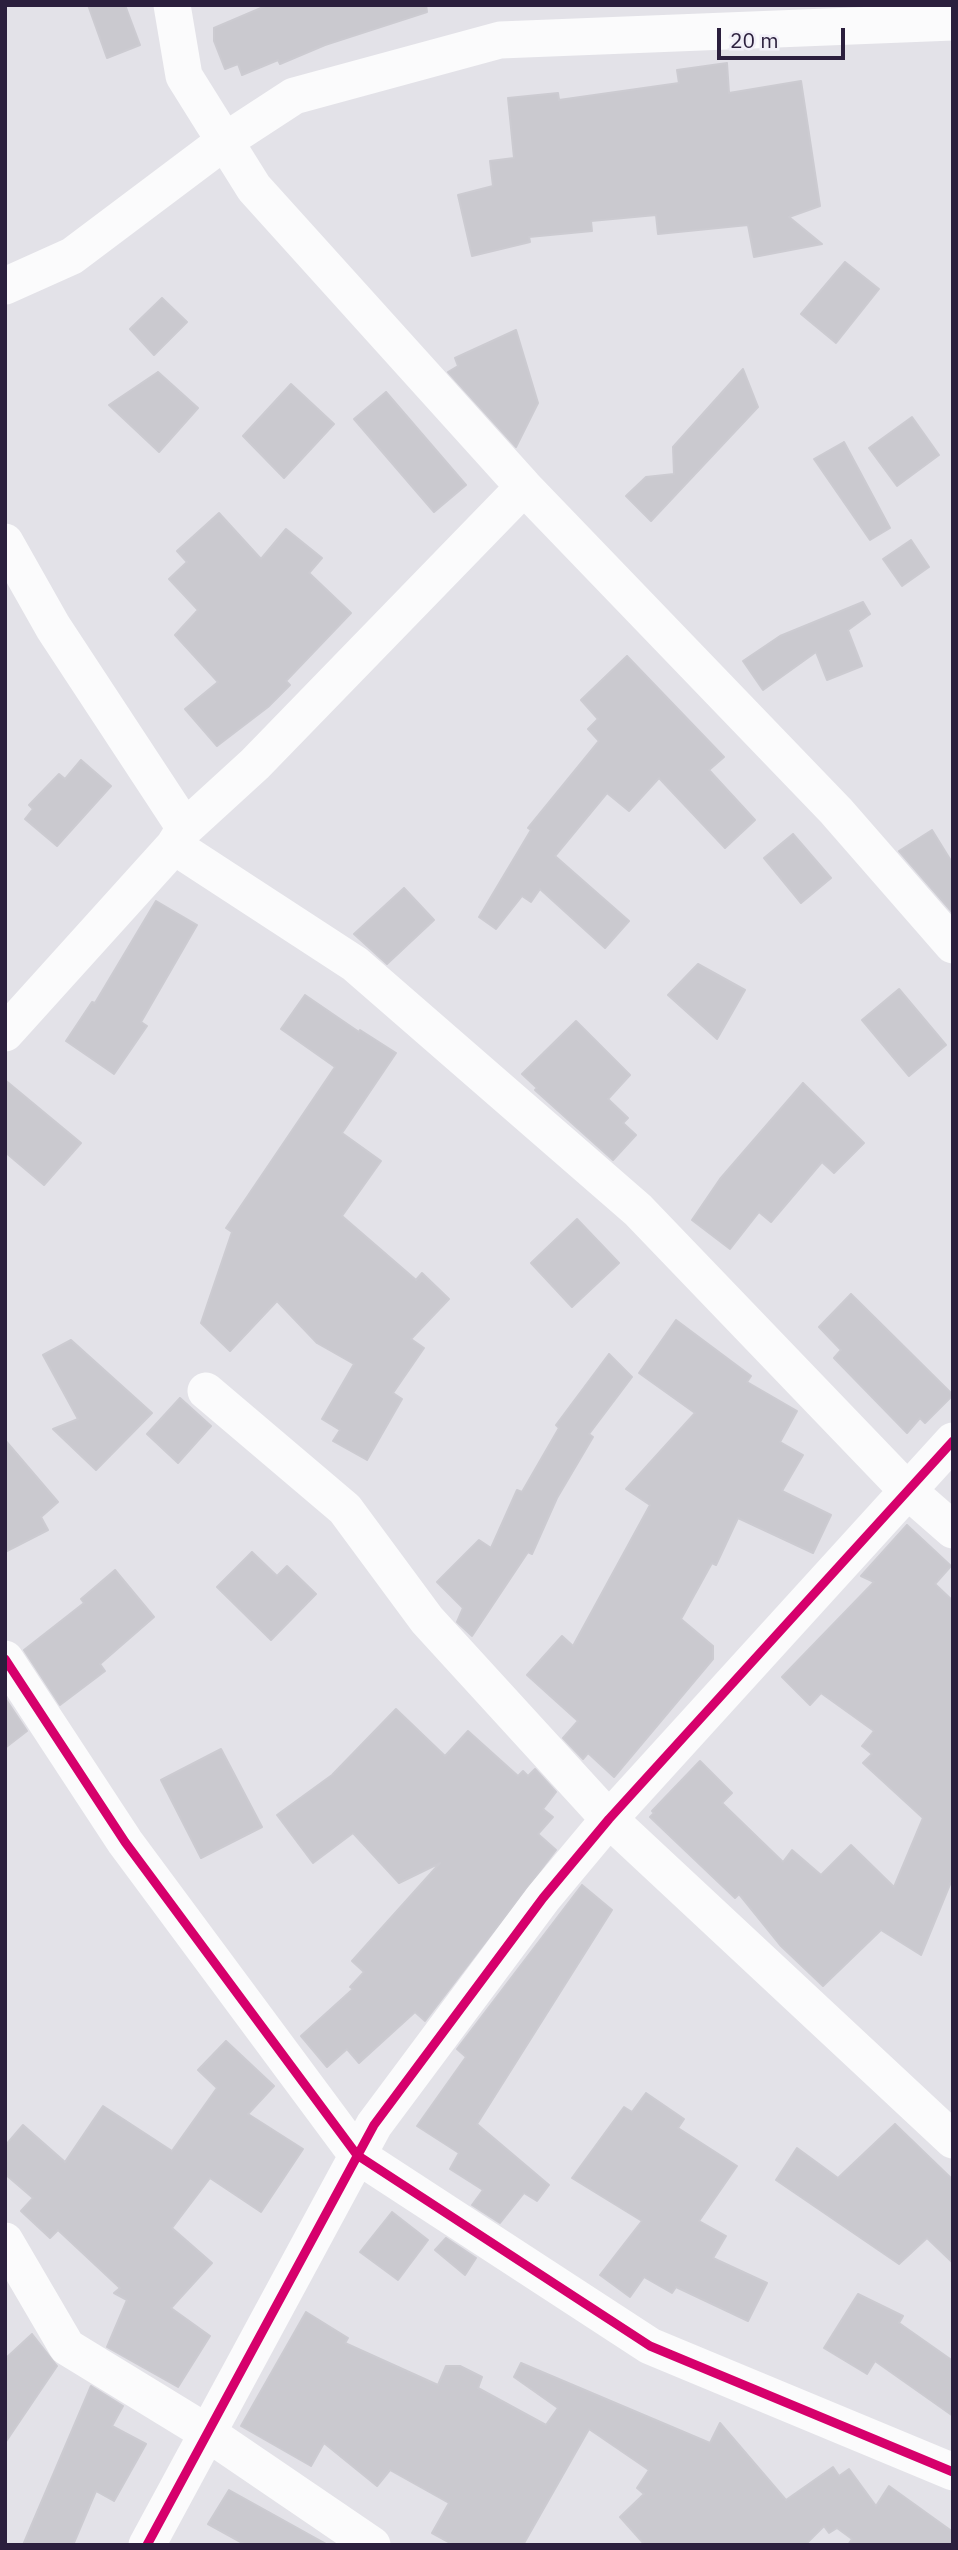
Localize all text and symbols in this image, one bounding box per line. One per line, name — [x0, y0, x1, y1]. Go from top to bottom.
scale bar — [720, 14, 848, 58]
text: 20 m — [730, 26, 779, 54]

